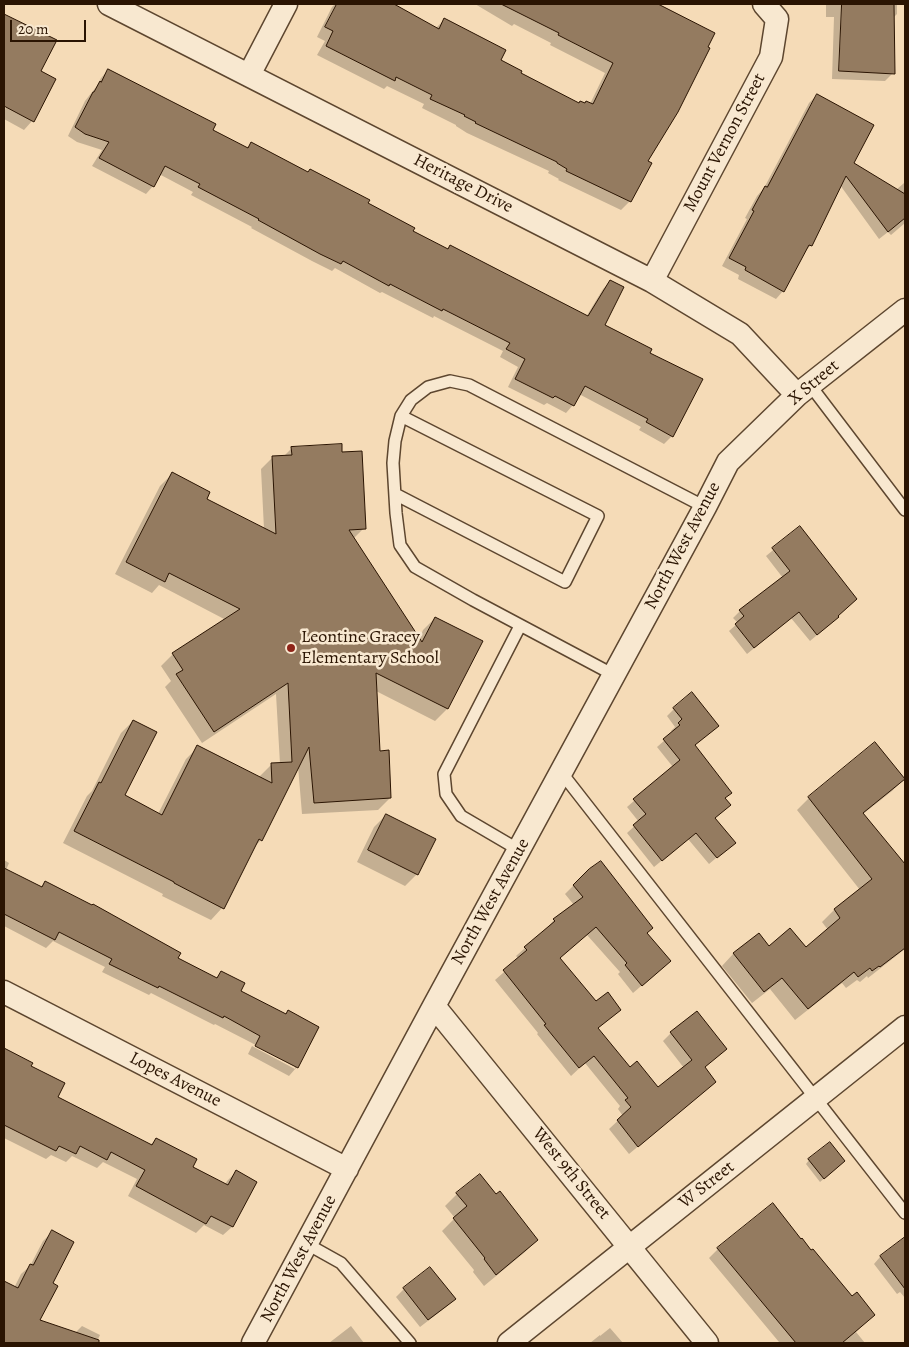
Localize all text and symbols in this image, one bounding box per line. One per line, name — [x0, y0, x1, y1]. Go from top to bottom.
scale bar — [12, 10, 89, 42]
text: 20 m — [18, 19, 49, 39]
street label: Mount Vernon Street — [679, 70, 771, 216]
street label: Heritage Drive — [410, 150, 516, 218]
street label: X Street — [784, 356, 844, 410]
street label: North West Avenue — [640, 479, 726, 613]
place label: Leontine Gracey Elementary School — [301, 627, 439, 670]
marker: Leontine Gracey Elementary School — [285, 642, 297, 654]
street label: North West Avenue — [447, 835, 535, 969]
street label: Lopes Avenue — [126, 1048, 224, 1112]
street label: West 9th Street — [527, 1124, 615, 1224]
street label: W Street — [675, 1157, 739, 1213]
street label: North West Avenue — [256, 1192, 342, 1326]

